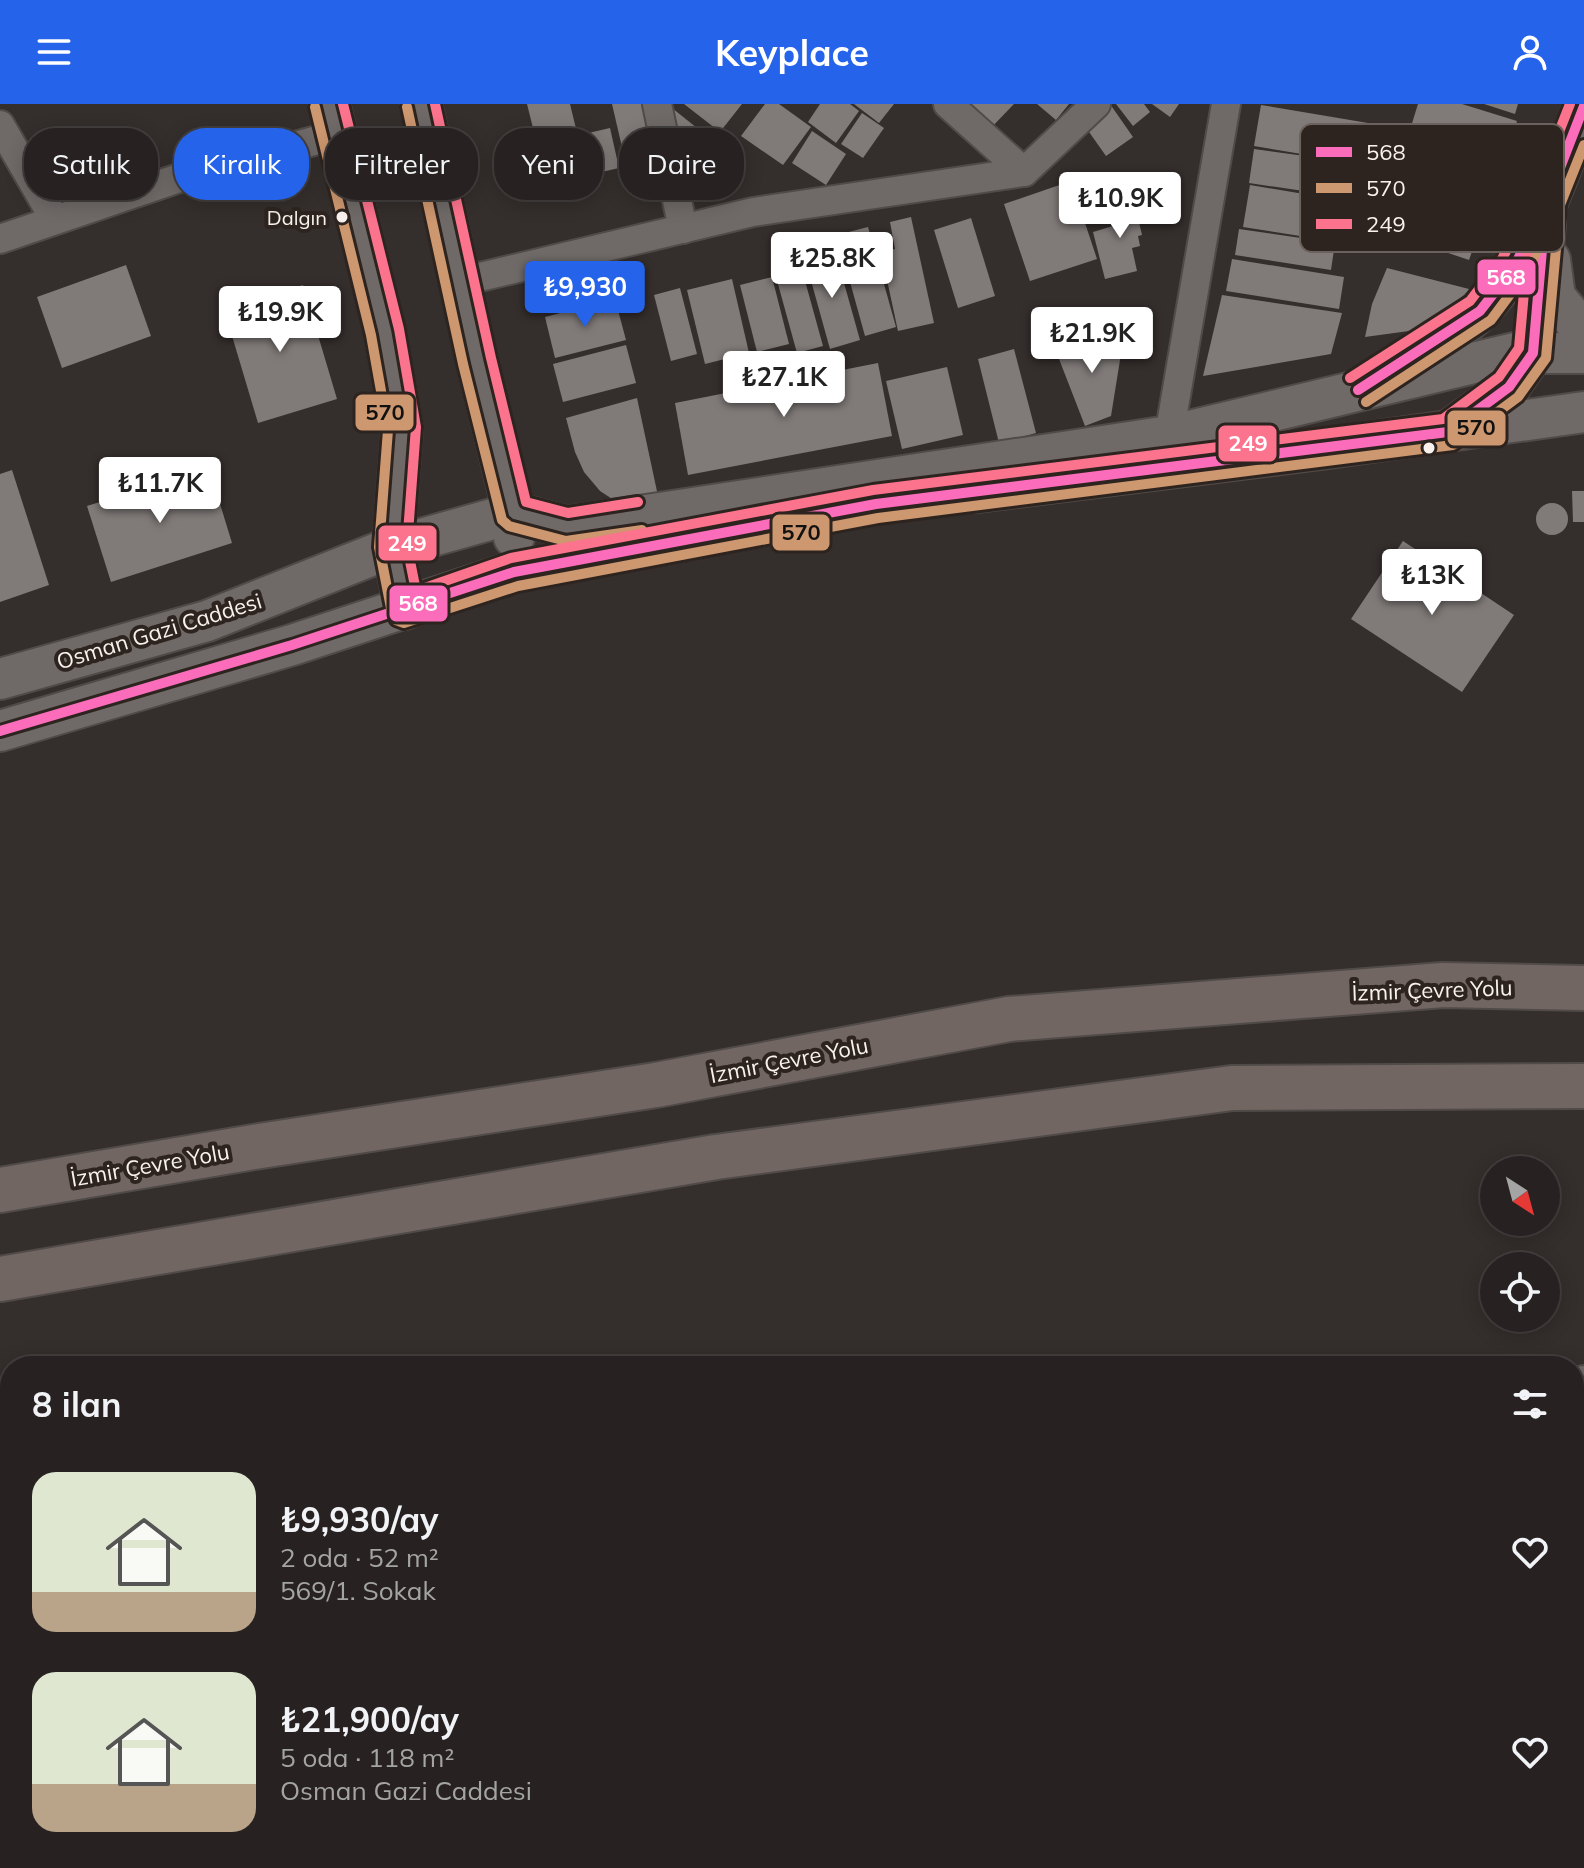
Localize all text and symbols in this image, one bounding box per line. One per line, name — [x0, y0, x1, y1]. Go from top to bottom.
icon: menu — [32, 30, 76, 74]
text: Keyplace — [715, 30, 869, 75]
icon: person — [1508, 30, 1552, 74]
legend — [1300, 124, 1564, 252]
chip: Satılık — [24, 128, 158, 200]
chip: Kiralık — [174, 128, 309, 200]
chip: Filtreler — [325, 128, 478, 200]
chip: Yeni — [494, 128, 603, 200]
chip: Daire — [619, 128, 744, 200]
text: 568 — [1366, 138, 1406, 166]
pin: ₺10.9K — [1055, 172, 1185, 240]
text: 570 — [1366, 174, 1406, 202]
text: ₺10.9K — [1077, 181, 1163, 214]
place label: Dalgın — [267, 205, 327, 230]
marker: Dalgın — [334, 209, 350, 225]
text: 249 — [1366, 210, 1406, 238]
pin: ₺25.8K — [767, 232, 897, 300]
text: ₺25.8K — [789, 241, 875, 274]
line badge: 568 — [1476, 258, 1537, 296]
pin: ₺9,930 — [520, 261, 650, 329]
text: 568 — [1486, 263, 1526, 291]
text: ₺9,930 — [543, 270, 627, 303]
pin: ₺19.9K — [215, 286, 345, 354]
text: ₺19.9K — [237, 295, 323, 328]
pin: ₺21.9K — [1027, 307, 1157, 375]
text: ₺21.9K — [1049, 316, 1135, 349]
pin: ₺27.1K — [719, 351, 849, 419]
text: ₺27.1K — [741, 360, 827, 393]
line badge: 570 — [354, 393, 415, 432]
text: 570 — [365, 398, 405, 426]
line badge: 570 — [1446, 409, 1507, 447]
text: 570 — [1456, 413, 1496, 441]
line badge: 249 — [1217, 424, 1278, 463]
text: 249 — [1228, 429, 1268, 457]
unlabelled marker — [1421, 440, 1437, 456]
pin: ₺11.7K — [95, 457, 225, 525]
text: ₺11.7K — [117, 466, 203, 499]
line badge: 570 — [771, 513, 831, 552]
text: 570 — [781, 518, 821, 546]
line badge: 249 — [377, 524, 438, 562]
text: 249 — [387, 529, 427, 557]
pin: ₺13K — [1385, 549, 1479, 617]
text: ₺13K — [1400, 558, 1464, 591]
line badge: 568 — [388, 584, 449, 623]
street label: Osman Gazi Caddesi — [53, 586, 265, 676]
text: 568 — [398, 589, 438, 617]
street label: İzmir Çevre Yolu — [1351, 973, 1513, 1007]
street label: İzmir Çevre Yolu — [707, 1031, 871, 1089]
street label: İzmir Çevre Yolu — [68, 1137, 232, 1193]
north arrow — [1480, 1156, 1560, 1236]
map controls — [1480, 1156, 1560, 1332]
button: locate — [1480, 1252, 1560, 1332]
icon: filters — [1508, 1382, 1552, 1426]
text: 8 ilan — [32, 1383, 121, 1426]
text: ₺9,930/ay — [280, 1498, 439, 1541]
icon: home — [96, 1504, 192, 1600]
icon: heart — [1508, 1530, 1552, 1574]
text: 2 oda · 52 m² — [280, 1541, 439, 1574]
text: 569/1. Sokak — [280, 1574, 436, 1607]
text: ₺21,900/ay — [280, 1698, 459, 1741]
icon: home — [96, 1704, 192, 1800]
icon: heart — [1508, 1730, 1552, 1774]
text: 5 oda · 118 m² — [280, 1741, 454, 1774]
text: Osman Gazi Caddesi — [280, 1774, 532, 1807]

